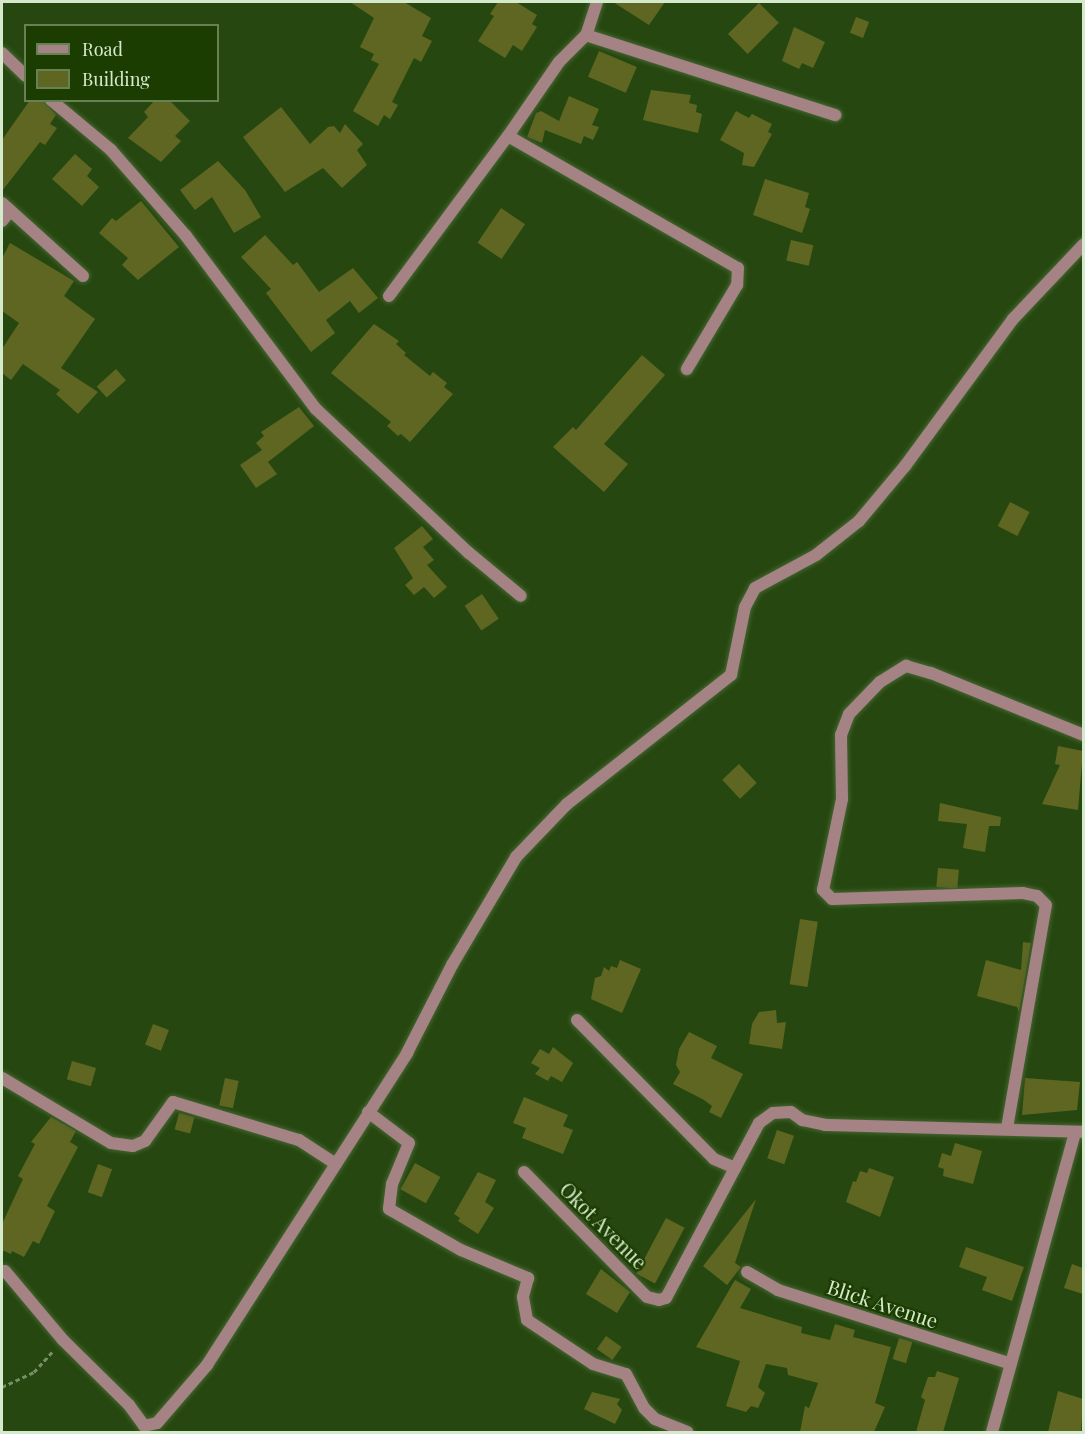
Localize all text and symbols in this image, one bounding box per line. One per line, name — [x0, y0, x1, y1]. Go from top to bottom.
legend — [24, 24, 219, 102]
text: Road — [82, 37, 123, 61]
text: Building — [82, 67, 150, 91]
street label: Okot Avenue — [555, 1176, 653, 1274]
street label: Blick Avenue — [824, 1274, 942, 1332]

